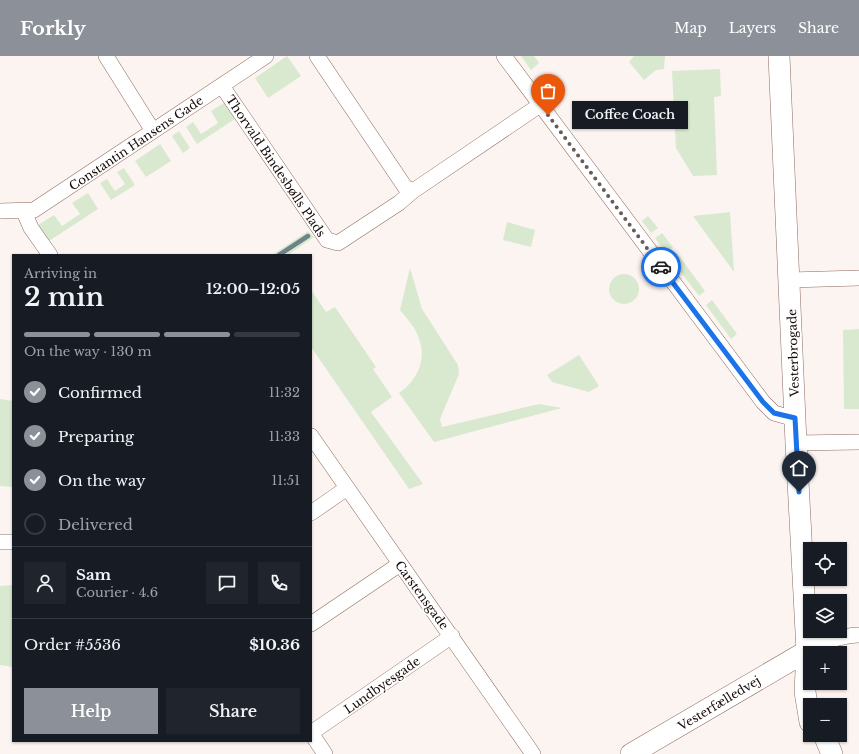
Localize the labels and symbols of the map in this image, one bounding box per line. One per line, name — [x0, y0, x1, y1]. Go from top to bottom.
pin — [531, 74, 565, 115]
street label: Constantin Hansens Gade — [66, 92, 206, 194]
street label: Thorvald Bindesbølls Plads — [223, 92, 329, 240]
callout: Coffee Coach — [572, 101, 688, 129]
courier — [641, 247, 681, 287]
street label: Vesterbrogade — [784, 309, 802, 398]
pin — [782, 451, 816, 492]
street label: Carstensgade — [392, 558, 452, 632]
street label: Lundbyesgade — [341, 653, 423, 717]
street label: Vesterfælledvej — [674, 673, 763, 734]

